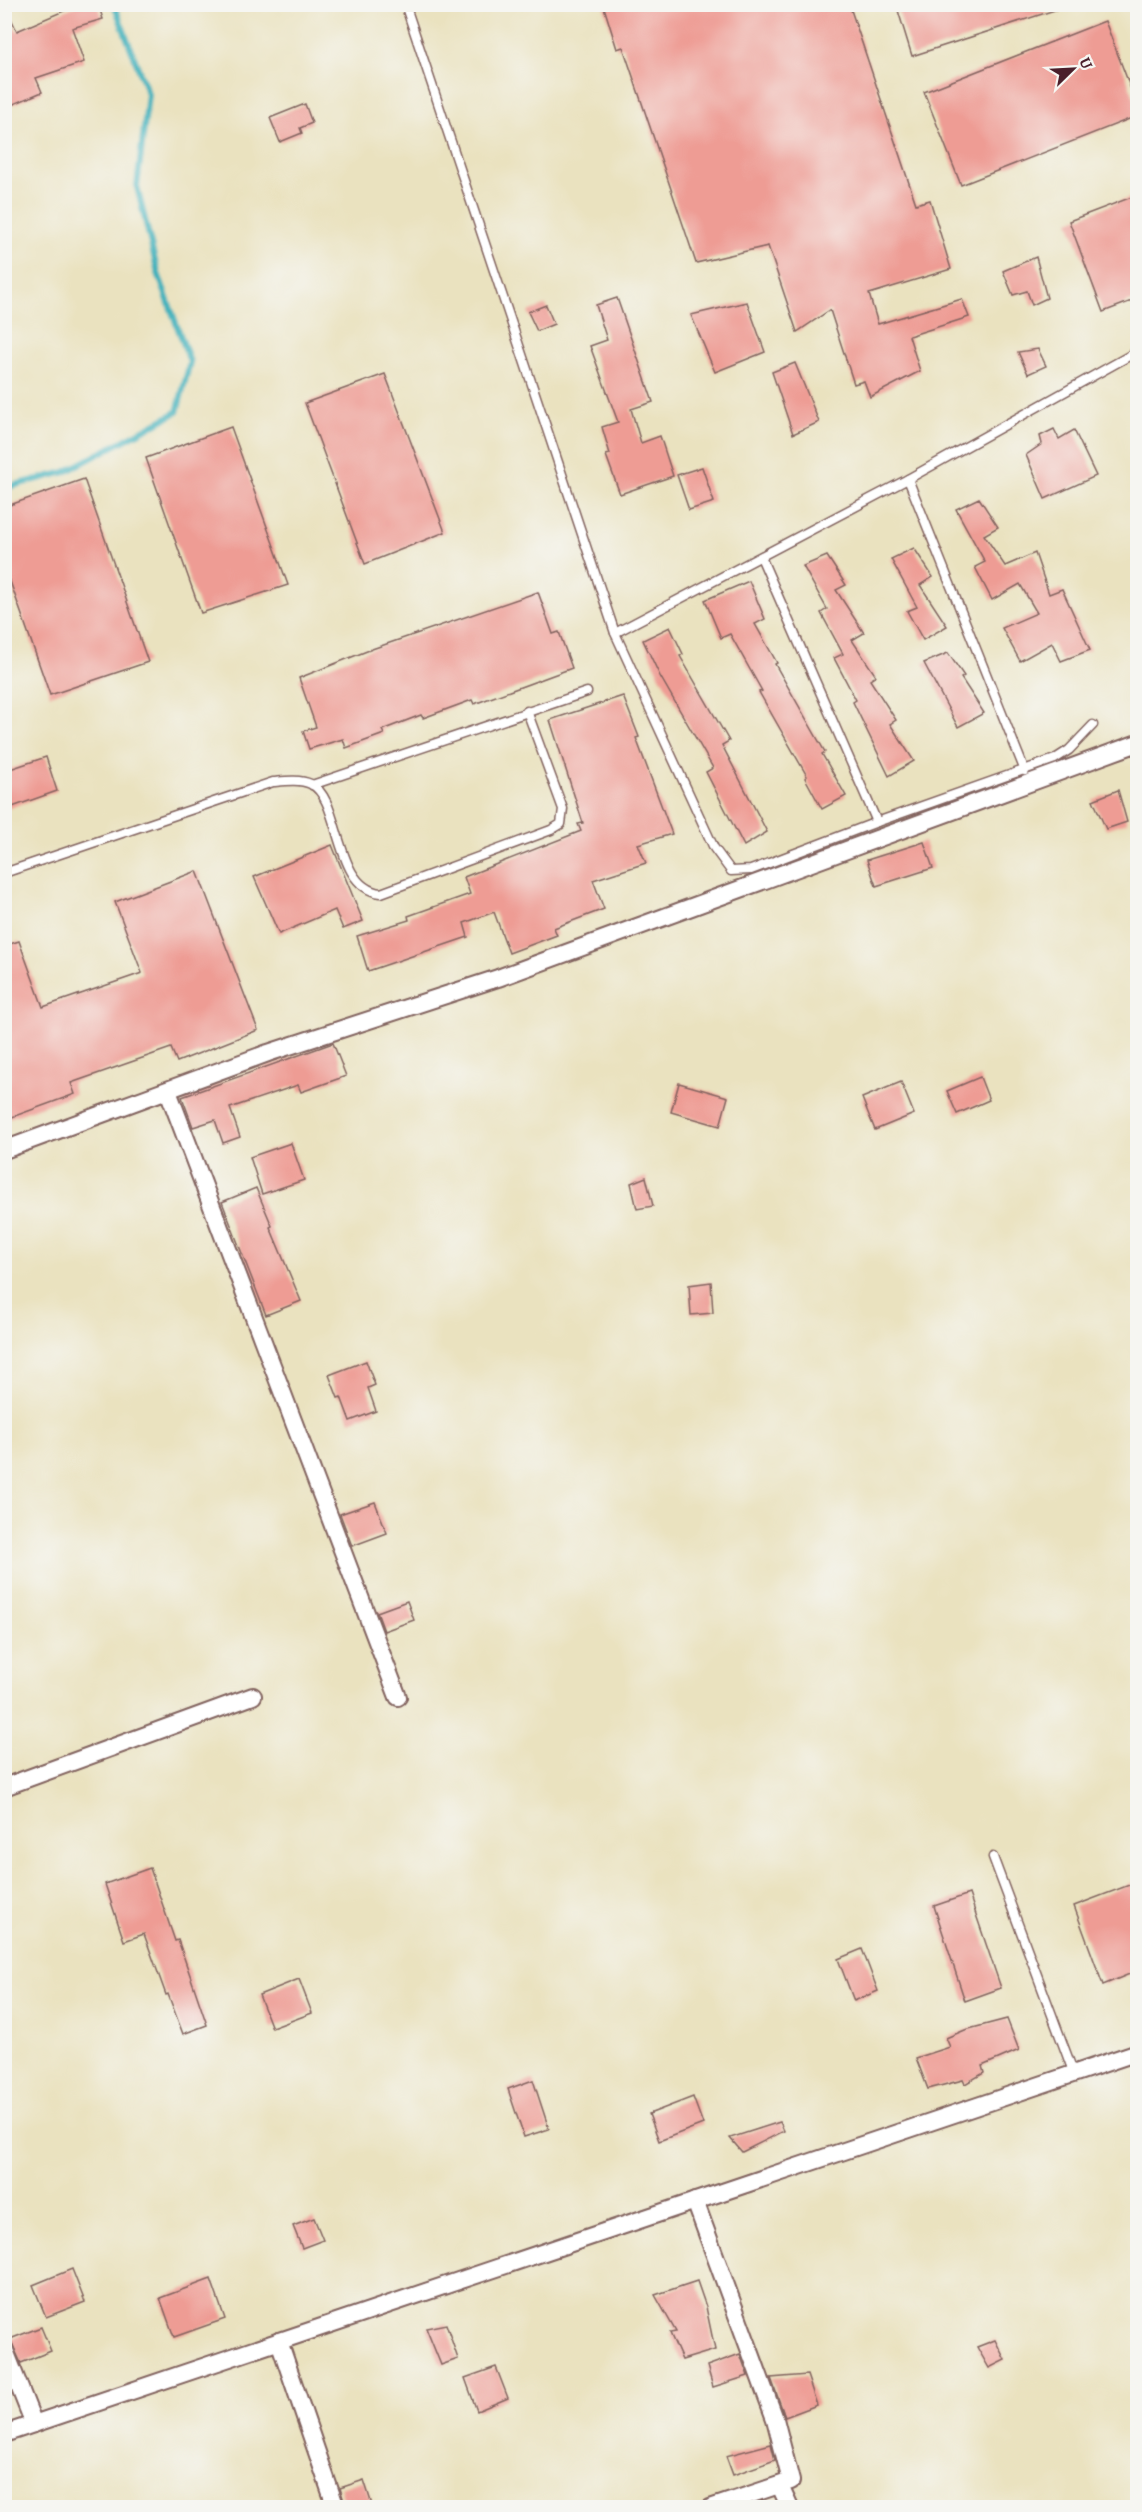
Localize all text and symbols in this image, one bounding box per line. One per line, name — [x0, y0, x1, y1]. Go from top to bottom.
north arrow — [1043, 39, 1103, 99]
text: U — [1074, 54, 1098, 73]

